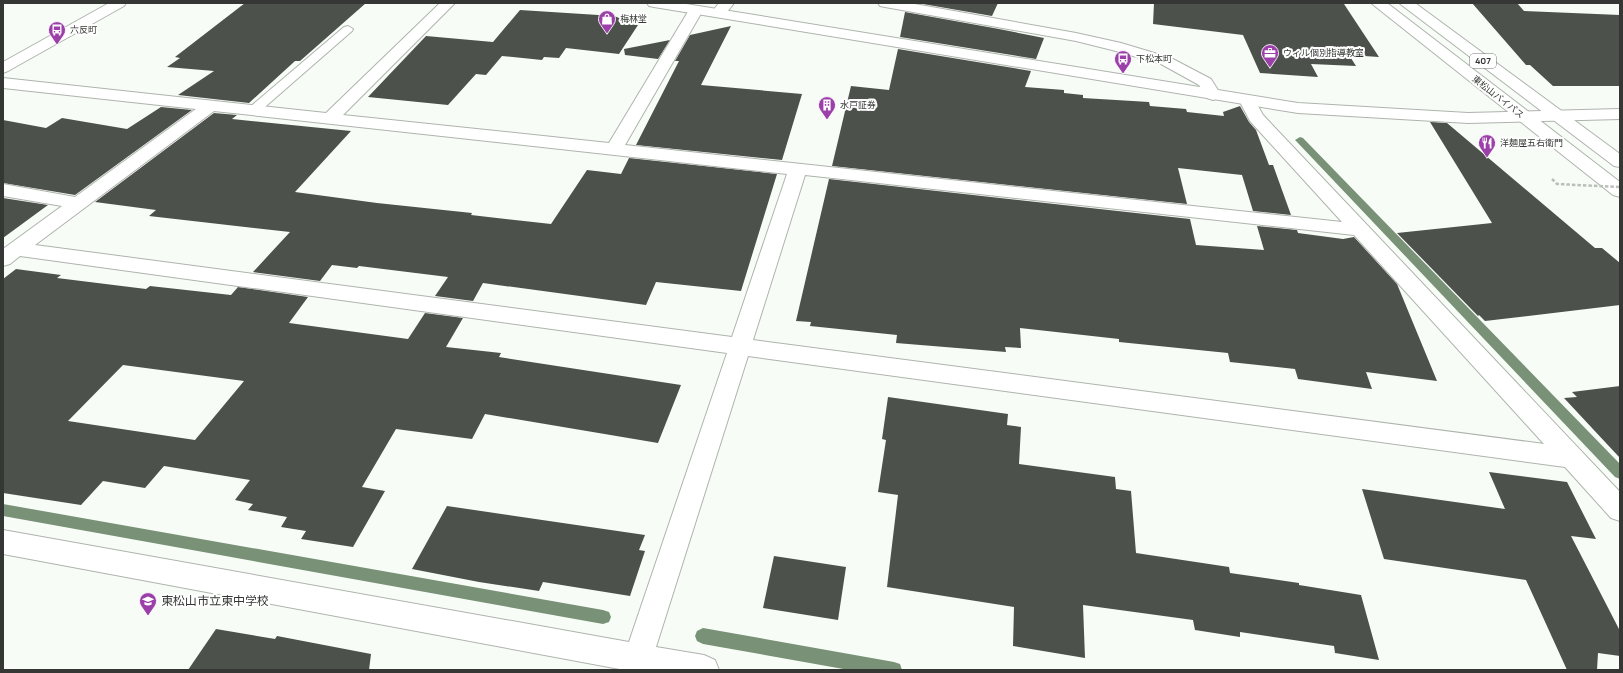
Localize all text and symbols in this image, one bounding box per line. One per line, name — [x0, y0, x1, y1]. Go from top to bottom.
shop icon: 梅林堂 — [597, 9, 617, 34]
place label: 梅林堂 — [620, 12, 647, 25]
bus stop icon: 六反町 — [47, 20, 67, 45]
place label: 六反町 — [70, 23, 97, 36]
office icon: ウィル個別指導教室 — [1260, 43, 1280, 68]
place label: ウィル個別指導教室 — [1283, 46, 1364, 59]
bus stop icon: 下松本町 — [1113, 49, 1133, 74]
place label: 下松本町 — [1136, 52, 1172, 65]
road number: 407 — [1470, 54, 1496, 68]
street label: 東松山バイパス — [1470, 72, 1527, 121]
building icon: 水戸証券 — [817, 95, 837, 120]
place label: 水戸証券 — [840, 98, 876, 111]
restaurant icon: 洋麺屋五右衛門 — [1477, 133, 1497, 158]
place label: 洋麺屋五右衛門 — [1500, 136, 1563, 149]
school or university icon: 東松山市立東中学校 — [138, 591, 158, 616]
place label: 東松山市立東中学校 — [161, 592, 269, 609]

